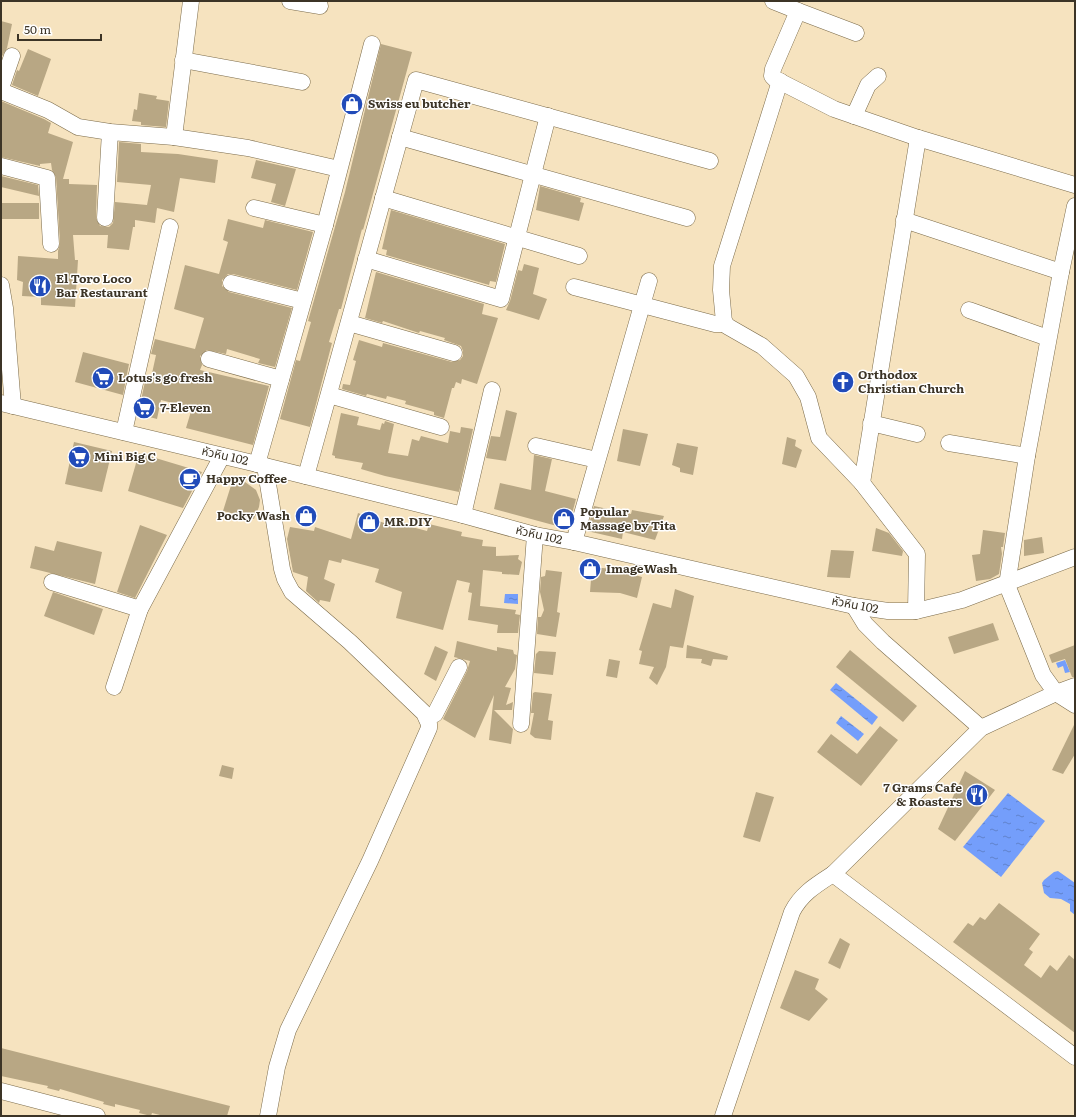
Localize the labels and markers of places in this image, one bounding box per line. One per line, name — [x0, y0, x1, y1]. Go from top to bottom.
shop icon: Swiss eu butcher — [339, 91, 365, 117]
place label: Swiss eu butcher — [368, 94, 471, 112]
place label: El Toro Loco Bar Restaurant — [56, 269, 148, 301]
restaurant icon: El Toro Loco Bar Restaurant — [27, 273, 53, 299]
supermarket icon: Lotus's go fresh — [90, 365, 116, 391]
place label: Orthodox Christian Church — [858, 365, 964, 397]
place label: Lotus's go fresh — [118, 368, 213, 386]
church icon: Orthodox Christian Church — [830, 369, 856, 395]
supermarket icon: 7-Eleven — [131, 395, 157, 421]
place label: 7-Eleven — [160, 398, 212, 416]
supermarket icon: Mini Big C — [66, 444, 92, 470]
place label: Mini Big C — [94, 447, 156, 465]
cafe icon: Happy Coffee — [177, 466, 203, 492]
place label: Happy Coffee — [206, 469, 287, 487]
place label: Popular Massage by Tita — [580, 502, 676, 534]
shop icon: Pocky Wash — [293, 503, 319, 529]
place label: Pocky Wash — [217, 506, 290, 524]
shop icon: Popular Massage by Tita — [551, 506, 577, 532]
shop icon: MR.DIY — [356, 509, 382, 535]
place label: MR.DIY — [384, 512, 432, 530]
shop icon: ImageWash — [577, 556, 603, 582]
place label: ImageWash — [606, 559, 678, 577]
place label: 7 Grams Cafe & Roasters — [883, 778, 962, 810]
restaurant icon: 7 Grams Cafe & Roasters — [964, 782, 990, 808]

